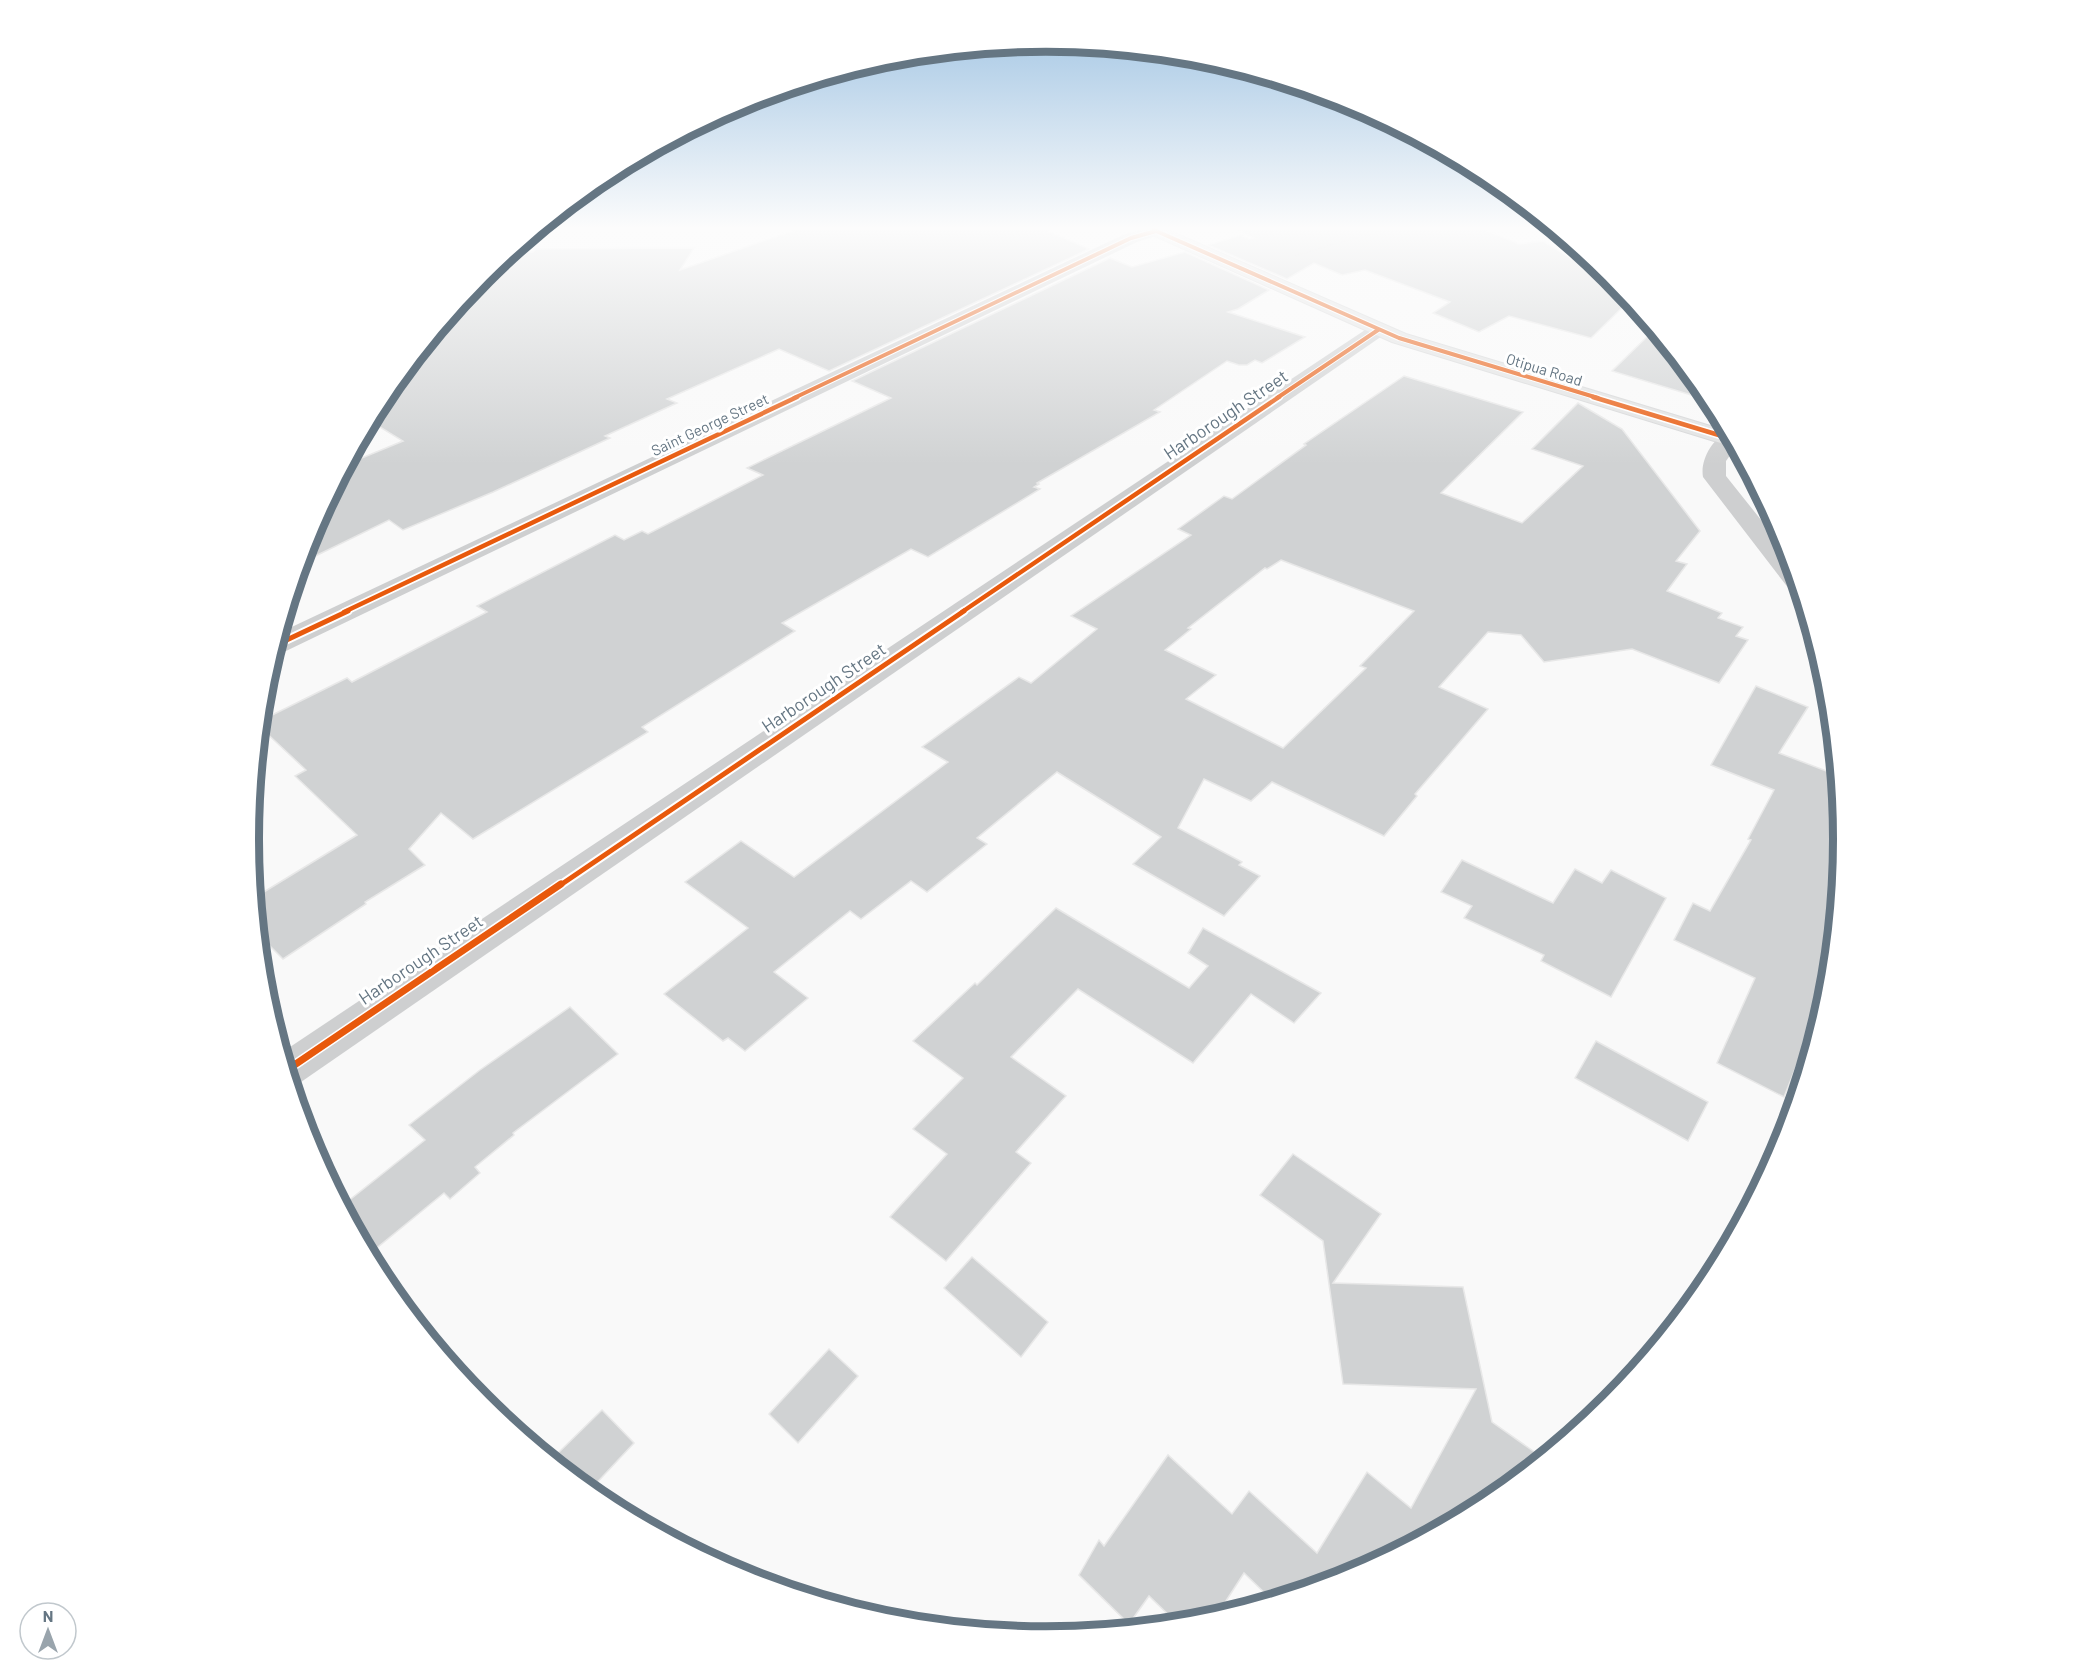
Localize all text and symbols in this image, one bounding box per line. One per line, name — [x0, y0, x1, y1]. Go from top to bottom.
street label: Otipua Road — [1504, 349, 1585, 389]
street label: Harborough Street — [1159, 365, 1292, 464]
street label: Saint George Street — [648, 389, 771, 459]
street label: Harborough Street — [757, 638, 890, 737]
street label: Harborough Street — [354, 910, 487, 1009]
north arrow — [18, 1601, 78, 1661]
text: N — [43, 1606, 53, 1625]

